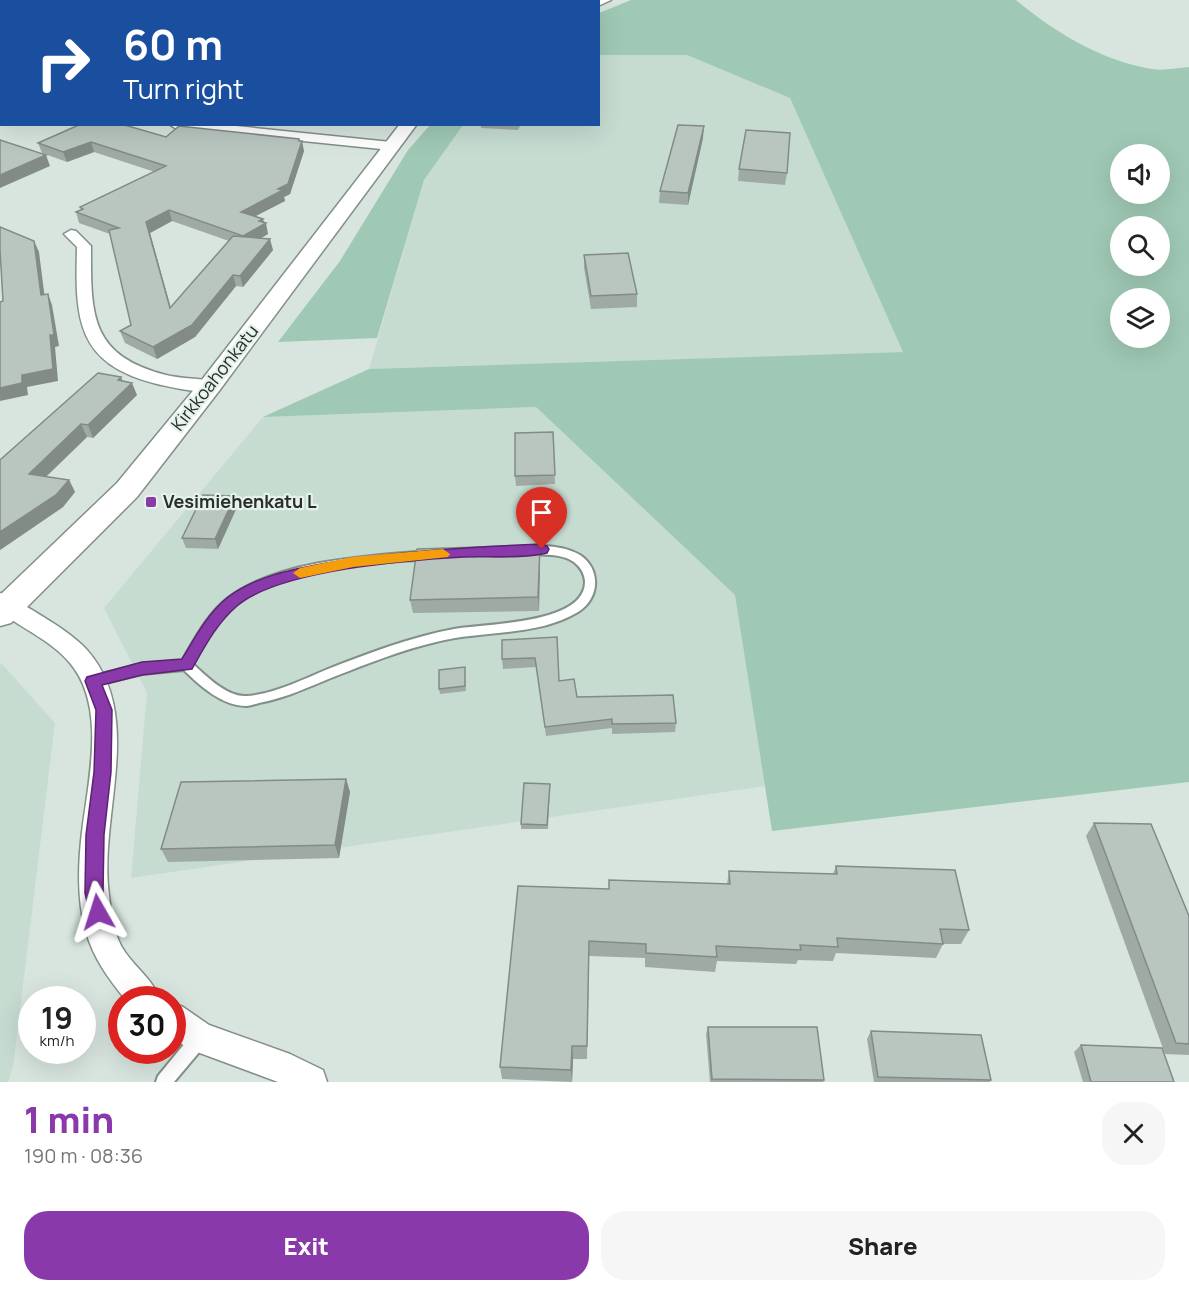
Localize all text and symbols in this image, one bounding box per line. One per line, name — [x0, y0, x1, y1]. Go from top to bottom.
text: 60 m — [123, 15, 223, 73]
icon: right — [24, 24, 102, 102]
text: Turn right — [123, 70, 244, 107]
map controls — [1110, 144, 1170, 348]
button: sound — [1110, 144, 1170, 204]
button: search — [1110, 216, 1170, 276]
button: layers — [1110, 288, 1170, 348]
street label: Kirkkoahonkatu — [165, 319, 263, 435]
pin — [516, 487, 567, 549]
place label: Vesimiehenkatu L — [163, 489, 317, 513]
marker: Vesimiehenkatu L — [144, 495, 158, 509]
icon: arrive — [525, 496, 558, 529]
position arrow — [66, 880, 130, 944]
speed limit sign: 30 — [108, 986, 186, 1064]
text: 19 — [41, 997, 73, 1038]
text: km/h — [40, 1030, 74, 1051]
text: 1 min — [24, 1095, 114, 1144]
button: close — [1102, 1102, 1165, 1165]
text: 190 m · 08:36 — [24, 1142, 143, 1169]
button: Exit — [24, 1211, 589, 1280]
button: Share — [601, 1211, 1165, 1280]

